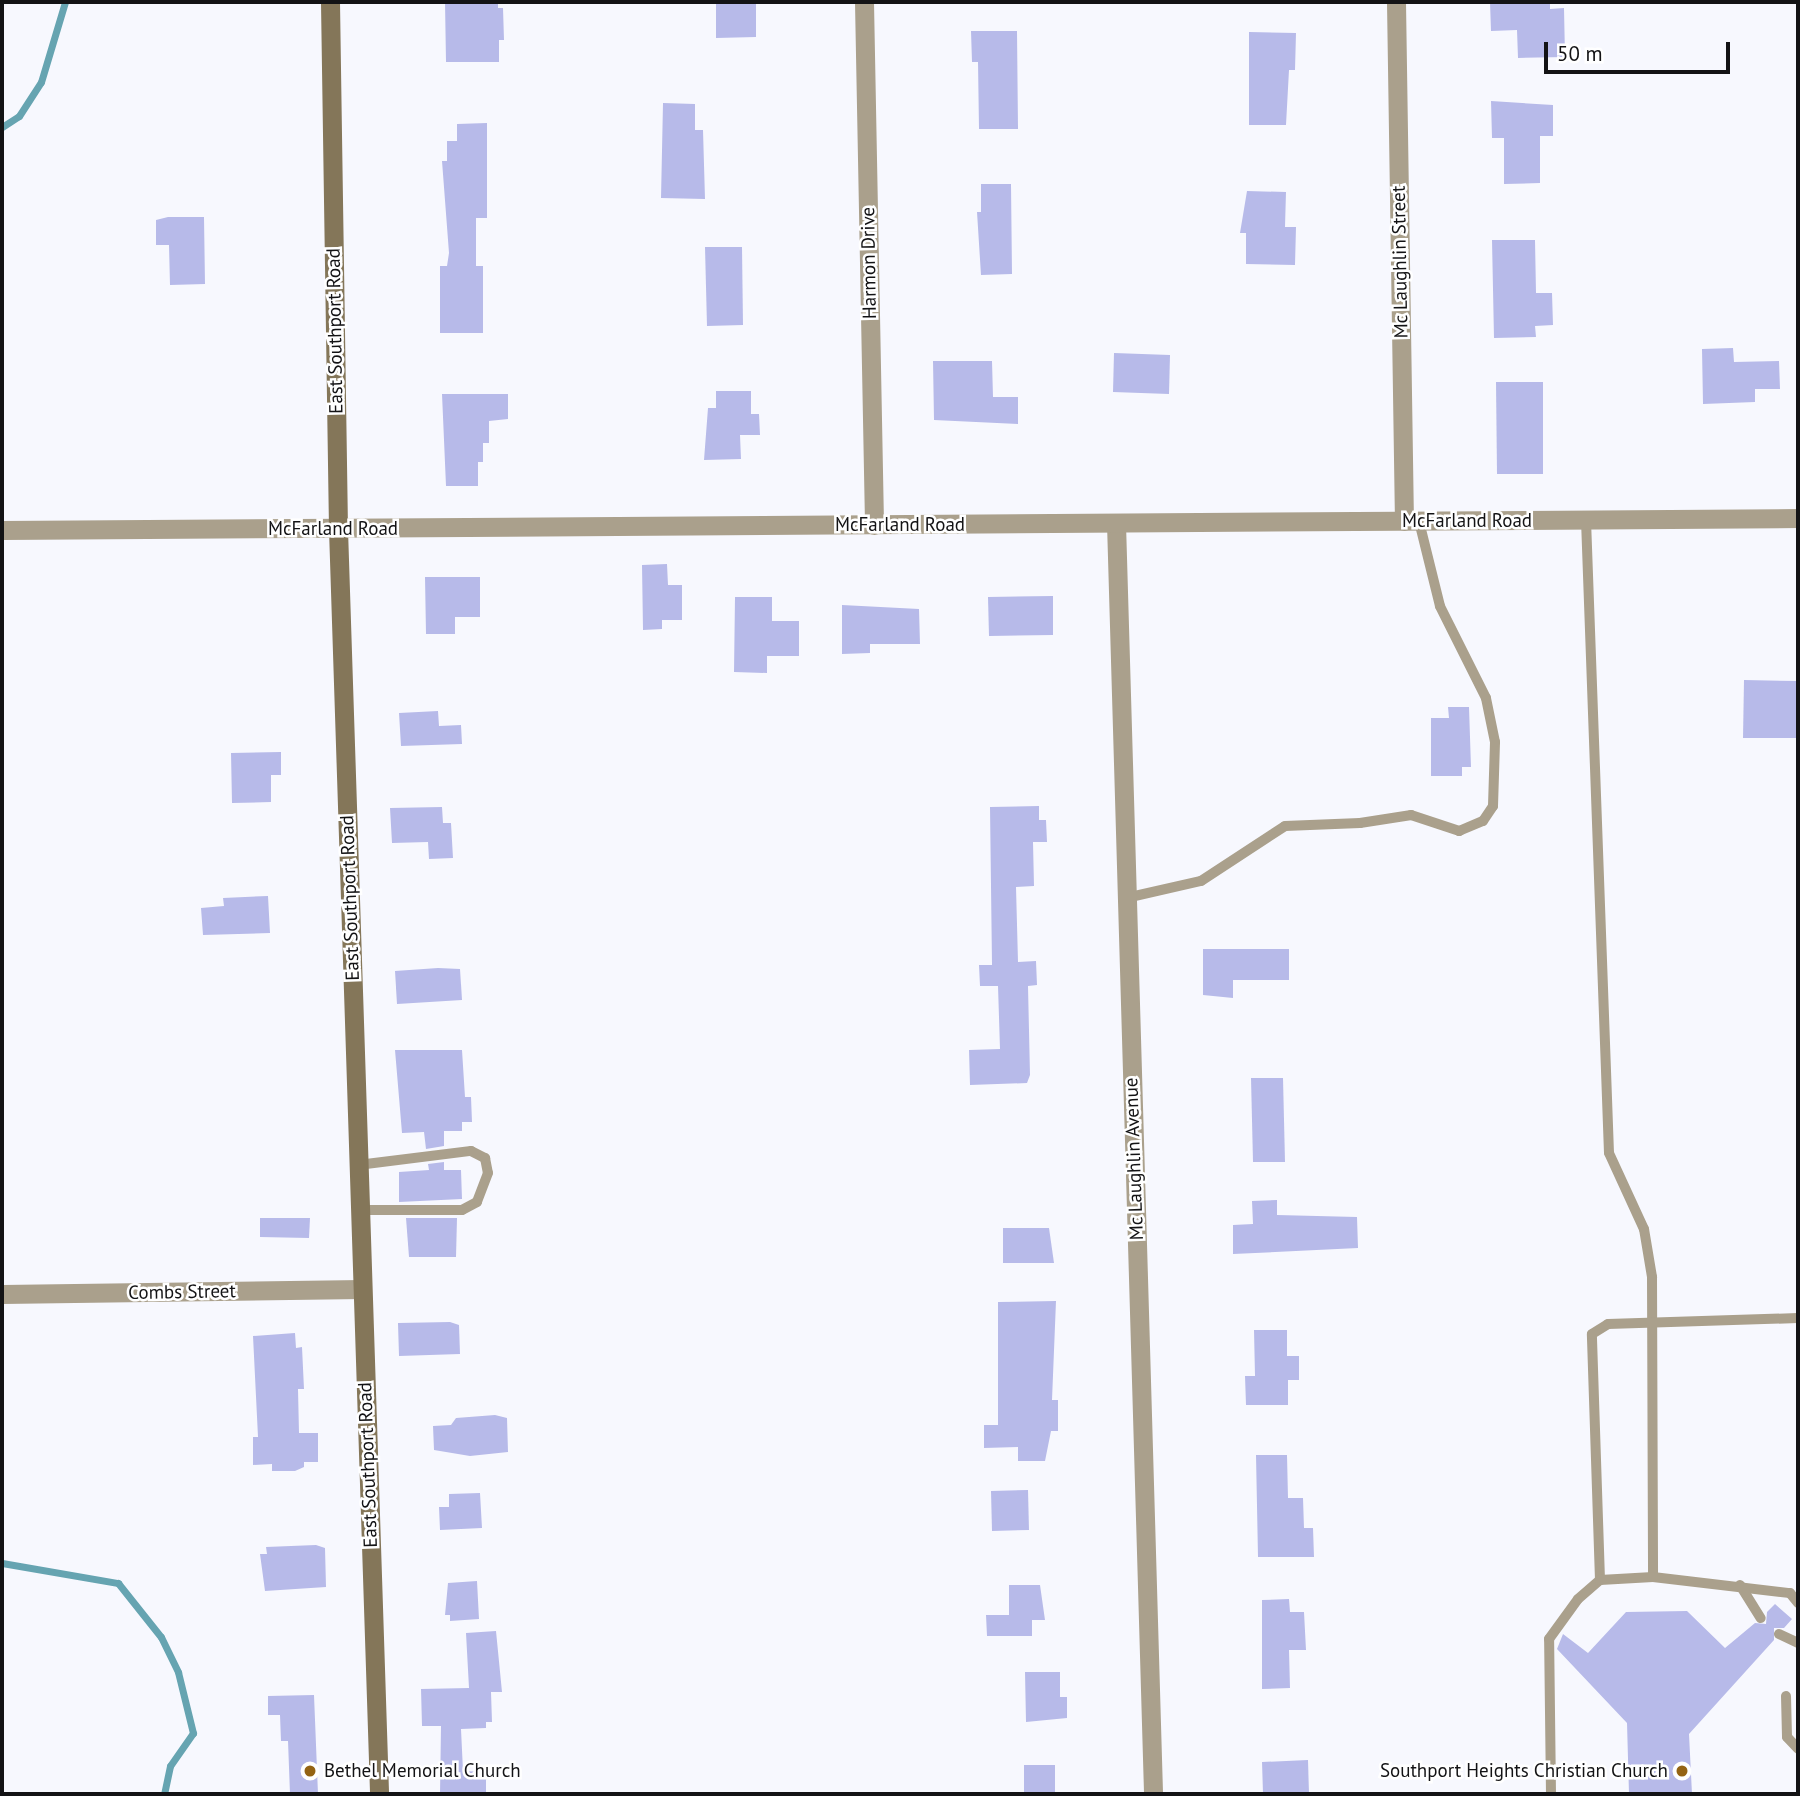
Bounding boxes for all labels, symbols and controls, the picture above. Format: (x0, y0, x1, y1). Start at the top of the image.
scale bar (1548, 28, 1734, 72)
text: 50 m (1557, 40, 1603, 67)
street label: Mc Laughlin Street (1387, 185, 1413, 339)
street label: Harmon Drive (857, 207, 881, 319)
street label: East Southport Road (322, 248, 348, 414)
street label: McFarland Road (1402, 510, 1532, 532)
street label: McFarland Road (835, 514, 965, 536)
street label: McFarland Road (268, 518, 398, 540)
street label: East Southport Road (336, 815, 364, 981)
street label: Mc Laughlin Avenue (1120, 1077, 1148, 1241)
street label: Combs Street (128, 1280, 236, 1304)
street label: East Southport Road (354, 1382, 382, 1548)
place label: Bethel Memorial Church (324, 1760, 521, 1782)
place label: Southport Heights Christian Church (1380, 1760, 1668, 1782)
marker: Bethel Memorial Church (302, 1763, 318, 1779)
marker: Southport Heights Christian Church (1674, 1763, 1690, 1779)

